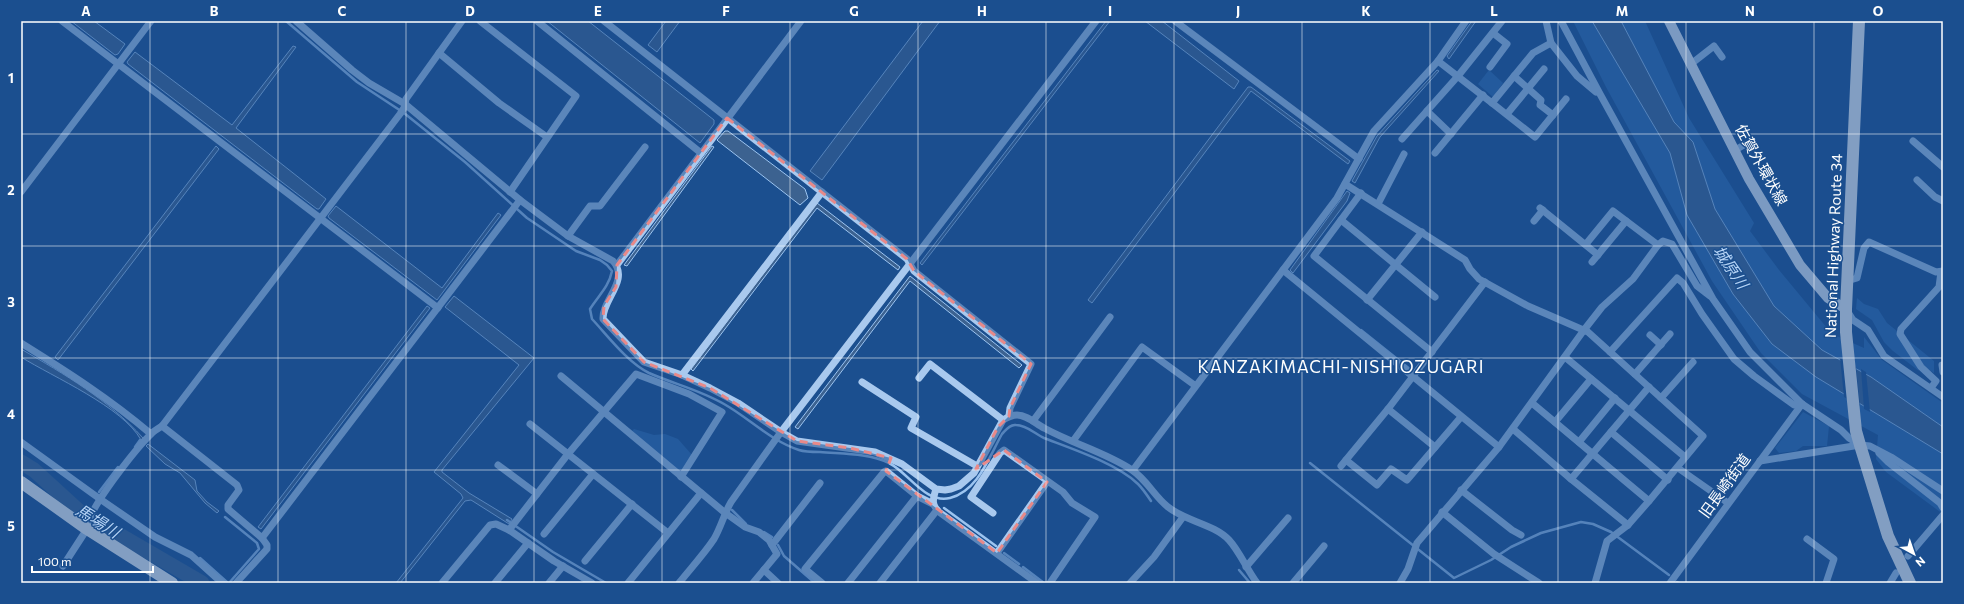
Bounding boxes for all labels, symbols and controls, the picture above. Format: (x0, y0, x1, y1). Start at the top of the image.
text: A (81, 3, 91, 19)
text: B (210, 3, 219, 19)
text: C (338, 3, 347, 19)
text: D (465, 3, 475, 19)
text: E (594, 3, 602, 19)
text: F (722, 3, 730, 19)
text: G (849, 3, 859, 19)
text: H (977, 3, 987, 19)
text: I (1108, 3, 1112, 19)
text: J (1236, 3, 1240, 19)
text: K (1361, 3, 1371, 19)
text: L (1490, 3, 1498, 19)
text: M (1616, 3, 1628, 19)
text: N (1745, 3, 1755, 19)
text: O (1873, 3, 1884, 19)
text: 1 (8, 70, 14, 86)
street label: 佐賀外環状線 (1732, 121, 1792, 208)
street label: National Highway Route 34 (1821, 154, 1845, 338)
text: 2 (7, 182, 15, 198)
water label: 城原川 (1710, 242, 1754, 294)
text: 3 (7, 294, 15, 310)
district label: KANZAKIMACHI-NISHIOZUGARI (1198, 356, 1484, 377)
text: 4 (7, 406, 15, 422)
street label: 旧長崎街道 (1695, 450, 1754, 521)
water label: 馬場川 (73, 500, 125, 542)
text: 5 (7, 518, 15, 534)
north arrow (1894, 534, 1934, 574)
scale bar (32, 548, 153, 574)
text: 100 m (38, 554, 72, 568)
text: N (1913, 554, 1928, 570)

